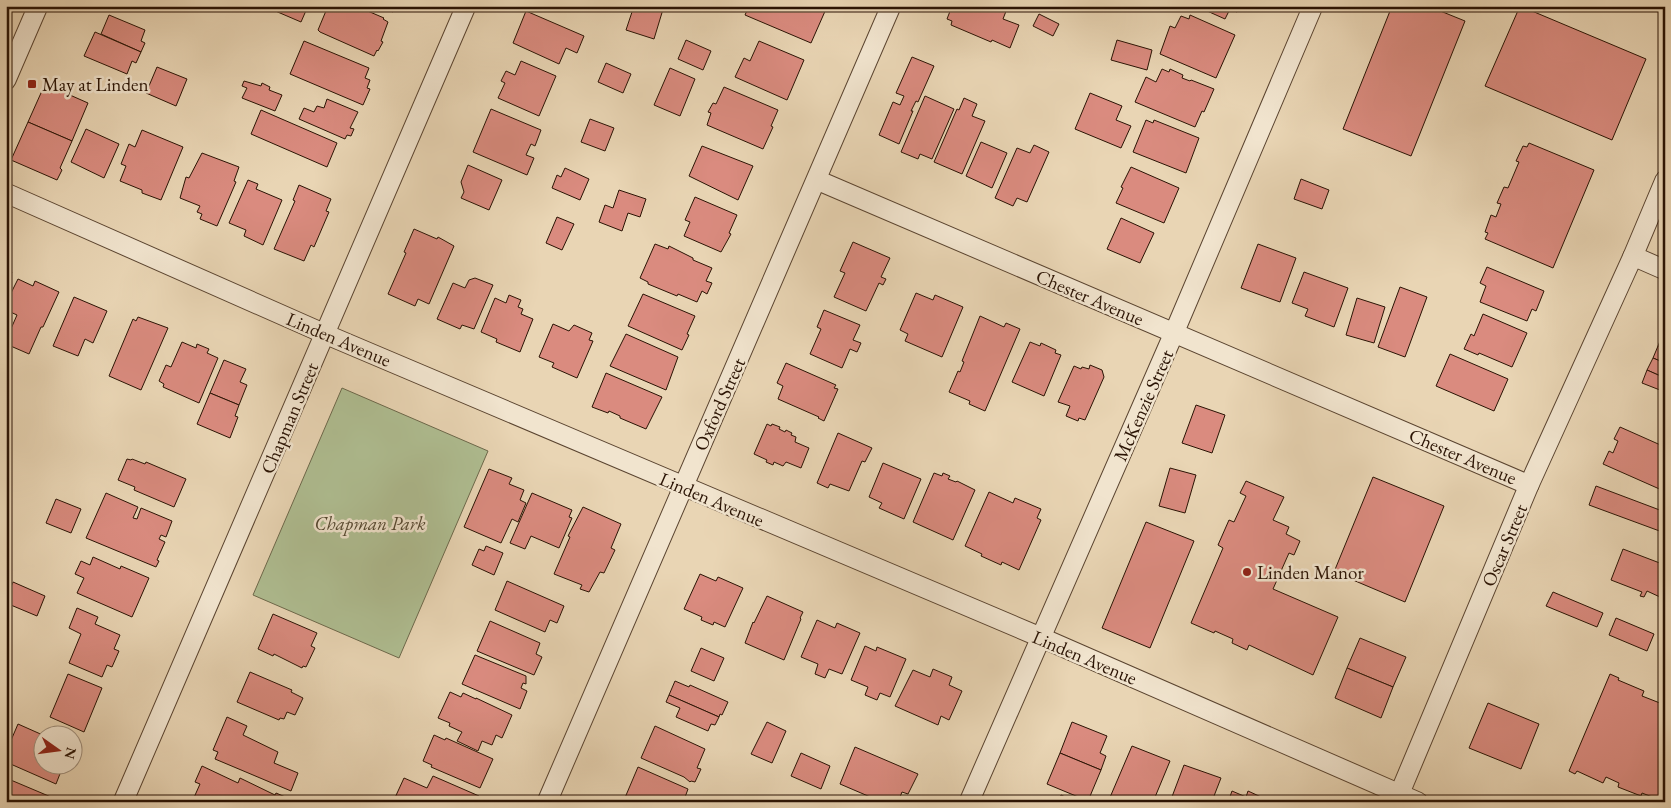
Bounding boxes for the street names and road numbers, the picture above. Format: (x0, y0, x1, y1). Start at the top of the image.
street label: Chester Avenue (1032, 264, 1148, 331)
street label: Linden Avenue (283, 306, 395, 373)
street label: McKenzie Street (1108, 345, 1179, 465)
street label: Oxford Street (688, 354, 751, 455)
street label: Chapman Street (255, 359, 324, 478)
street label: Chester Avenue (1405, 423, 1521, 490)
street label: Linden Avenue (656, 466, 768, 533)
street label: Oscar Street (1476, 500, 1533, 590)
street label: Linden Avenue (1029, 624, 1141, 691)

